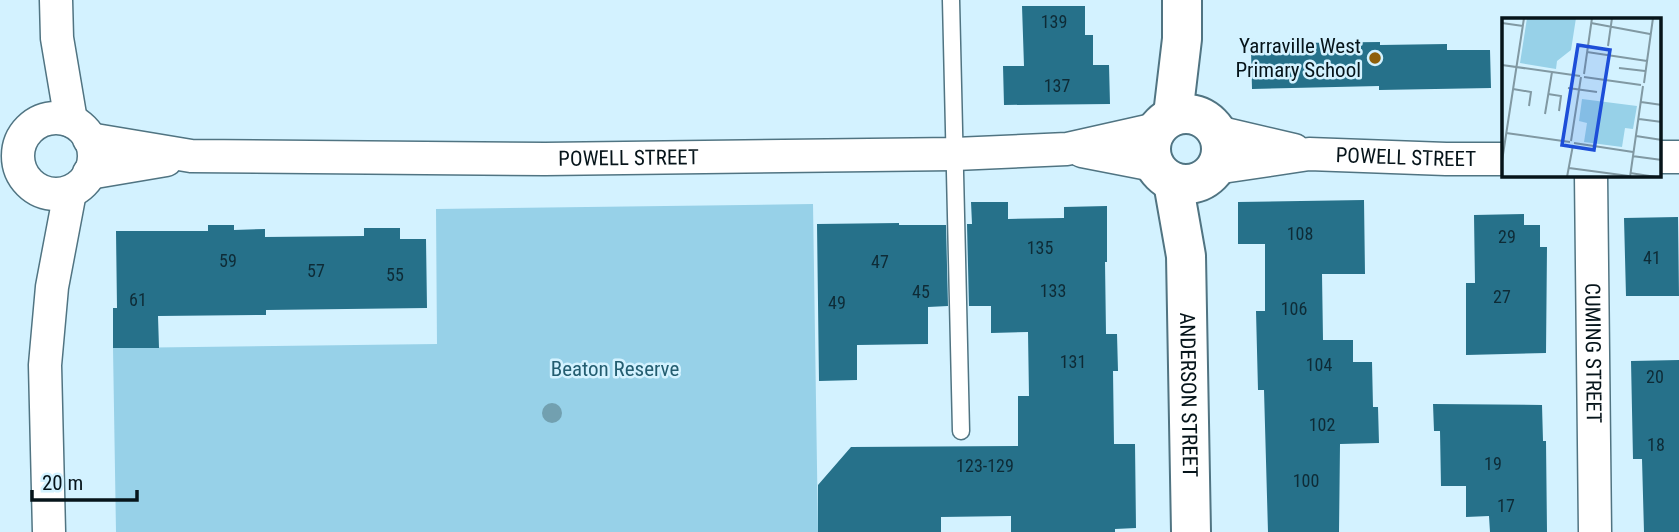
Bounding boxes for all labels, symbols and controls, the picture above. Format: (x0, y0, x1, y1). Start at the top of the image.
house number: 139 (1041, 11, 1067, 32)
inset map (1502, 18, 1662, 177)
place label: Yarraville West Primary School (1235, 34, 1361, 82)
marker: Yarraville West Primary School (1367, 50, 1383, 66)
house number: 137 (1044, 75, 1070, 96)
street label: POWELL STREET (1335, 143, 1476, 171)
street label: POWELL STREET (558, 145, 699, 171)
house number: 108 (1287, 223, 1313, 244)
house number: 29 (1498, 226, 1516, 247)
house number: 135 (1027, 237, 1053, 258)
house number: 41 (1643, 247, 1661, 268)
house number: 59 (219, 250, 237, 271)
house number: 47 (871, 251, 889, 272)
house number: 57 (307, 260, 325, 281)
house number: 55 (386, 264, 404, 285)
house number: 133 (1040, 280, 1066, 301)
house number: 45 (912, 281, 930, 302)
street label: CUMING STREET (1580, 283, 1606, 423)
house number: 27 (1493, 286, 1511, 307)
house number: 61 (129, 289, 147, 310)
house number: 49 (828, 292, 846, 313)
house number: 106 (1281, 298, 1307, 319)
street label: ANDERSON STREET (1175, 312, 1202, 478)
house number: 131 (1060, 351, 1086, 372)
house number: 104 (1306, 354, 1332, 375)
park label: Beaton Reserve (551, 357, 679, 381)
house number: 20 (1646, 366, 1664, 387)
house number: 102 (1309, 414, 1335, 435)
house number: 18 (1647, 434, 1665, 455)
house number: 19 (1484, 453, 1502, 474)
house number: 123-129 (956, 455, 1014, 476)
scale bar (32, 458, 136, 502)
house number: 100 (1293, 470, 1319, 491)
text: 20 m (42, 471, 83, 495)
house number: 17 (1497, 495, 1515, 516)

